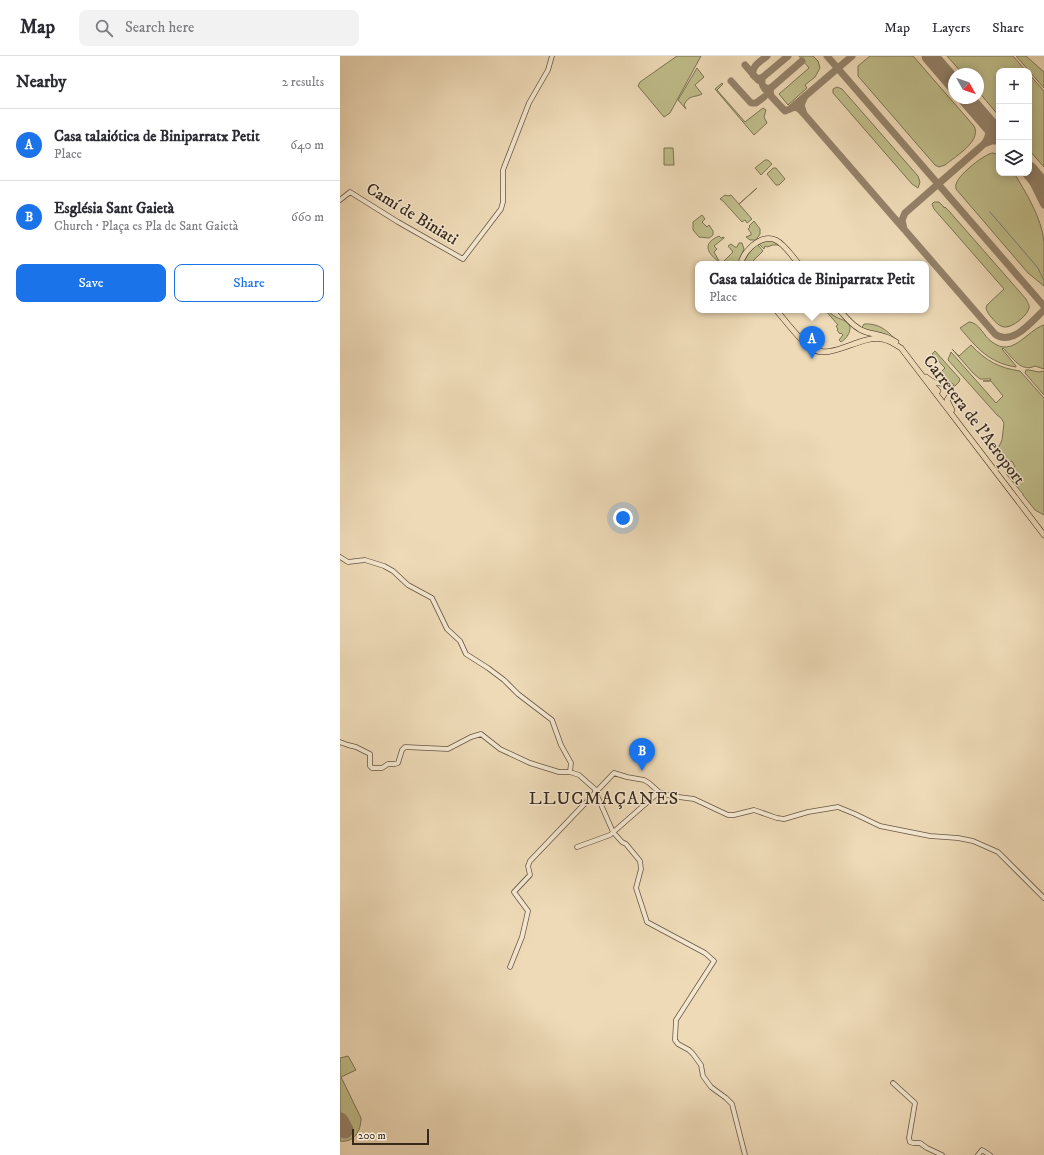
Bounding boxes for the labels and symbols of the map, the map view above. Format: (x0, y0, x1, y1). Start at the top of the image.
north arrow (948, 68, 984, 104)
street label: Camí de Biniati (362, 178, 462, 250)
pin: A (799, 326, 825, 359)
street label: Carretera de l'Aeroport (918, 351, 1030, 490)
your location (613, 508, 633, 528)
pin: B (629, 738, 655, 771)
district label: LLUCMAÇANES (529, 788, 679, 810)
scale bar (352, 1127, 429, 1146)

